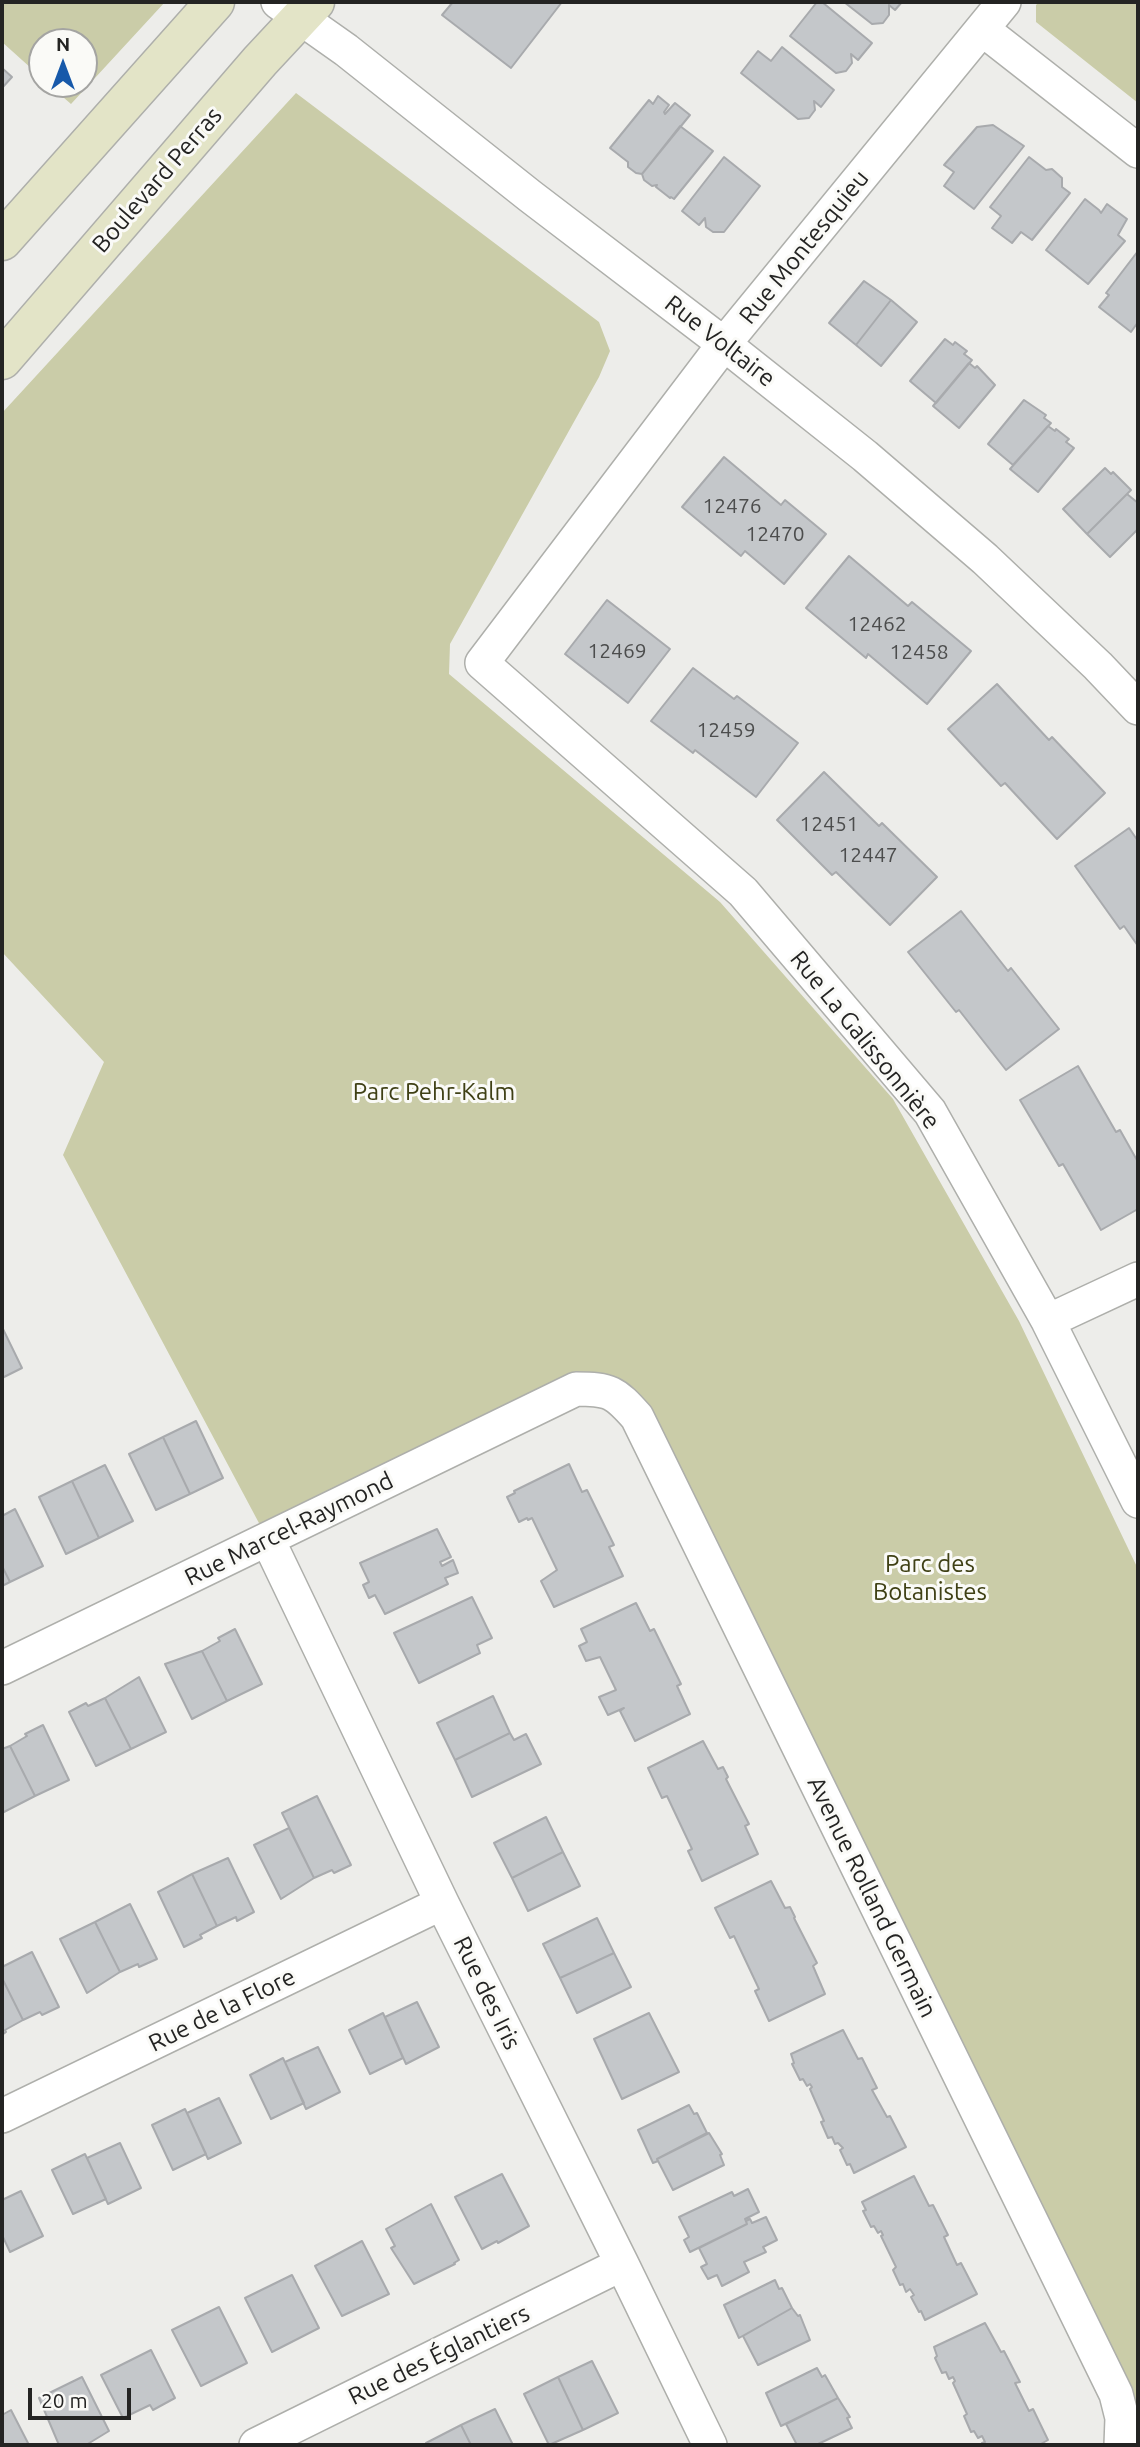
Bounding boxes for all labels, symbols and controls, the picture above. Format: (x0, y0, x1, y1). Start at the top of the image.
north arrow (28, 28, 98, 98)
text: N (56, 33, 70, 55)
street label: Boulevard Perras (86, 101, 228, 259)
street label: Rue Montesquieu (733, 164, 875, 330)
street label: Rue Voltaire (659, 289, 781, 393)
house number: 12476 (702, 493, 762, 519)
house number: 12470 (745, 521, 805, 547)
house number: 12462 (847, 611, 907, 637)
house number: 12469 (587, 638, 647, 664)
house number: 12458 (889, 639, 949, 665)
house number: 12459 (696, 717, 756, 743)
house number: 12451 (799, 811, 859, 837)
house number: 12447 (838, 842, 898, 868)
street label: Rue La Galissonnière (784, 945, 946, 1135)
park label: Parc Pehr-Kalm (353, 1078, 515, 1106)
street label: Rue Marcel-Raymond (180, 1466, 398, 1592)
park label: Parc des Botanistes (873, 1550, 987, 1606)
street label: Avenue Rolland Germain (801, 1772, 943, 2022)
street label: Rue des Iris (447, 1932, 527, 2054)
street label: Rue de la Flore (144, 1962, 300, 2058)
street label: Rue des Églantiers (344, 2299, 534, 2411)
scale bar (32, 2374, 135, 2418)
text: 20 m (41, 2388, 88, 2412)

